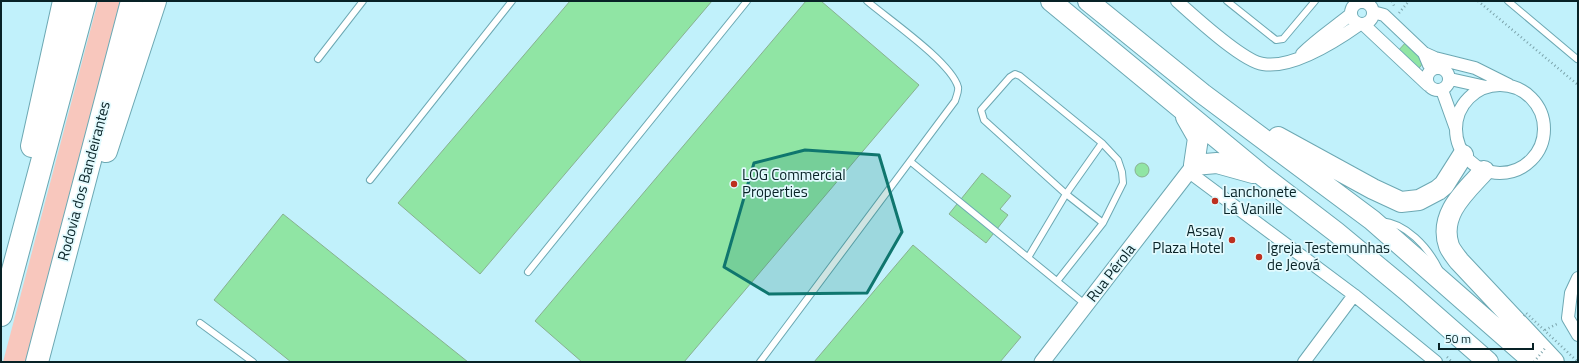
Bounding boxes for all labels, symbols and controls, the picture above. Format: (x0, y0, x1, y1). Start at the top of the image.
street label: Rodovia dos Bandeirantes (51, 99, 116, 263)
place label: LOG Commercial Properties (742, 163, 846, 203)
marker: LOG Commercial Properties (729, 179, 739, 189)
place label: Lanchonete Lá Vanille (1223, 180, 1297, 220)
marker: Lanchonete Lá Vanille (1210, 196, 1220, 206)
place label: Assay Plaza Hotel (1152, 219, 1224, 259)
marker: Assay Plaza Hotel (1227, 235, 1237, 245)
place label: Igreja Testemunhas de Jeová (1267, 236, 1390, 276)
street label: Rua Pérola (1081, 238, 1141, 307)
marker: Igreja Testemunhas de Jeová (1254, 252, 1264, 262)
scale bar (1439, 325, 1533, 351)
text: 50 m (1445, 329, 1471, 348)

